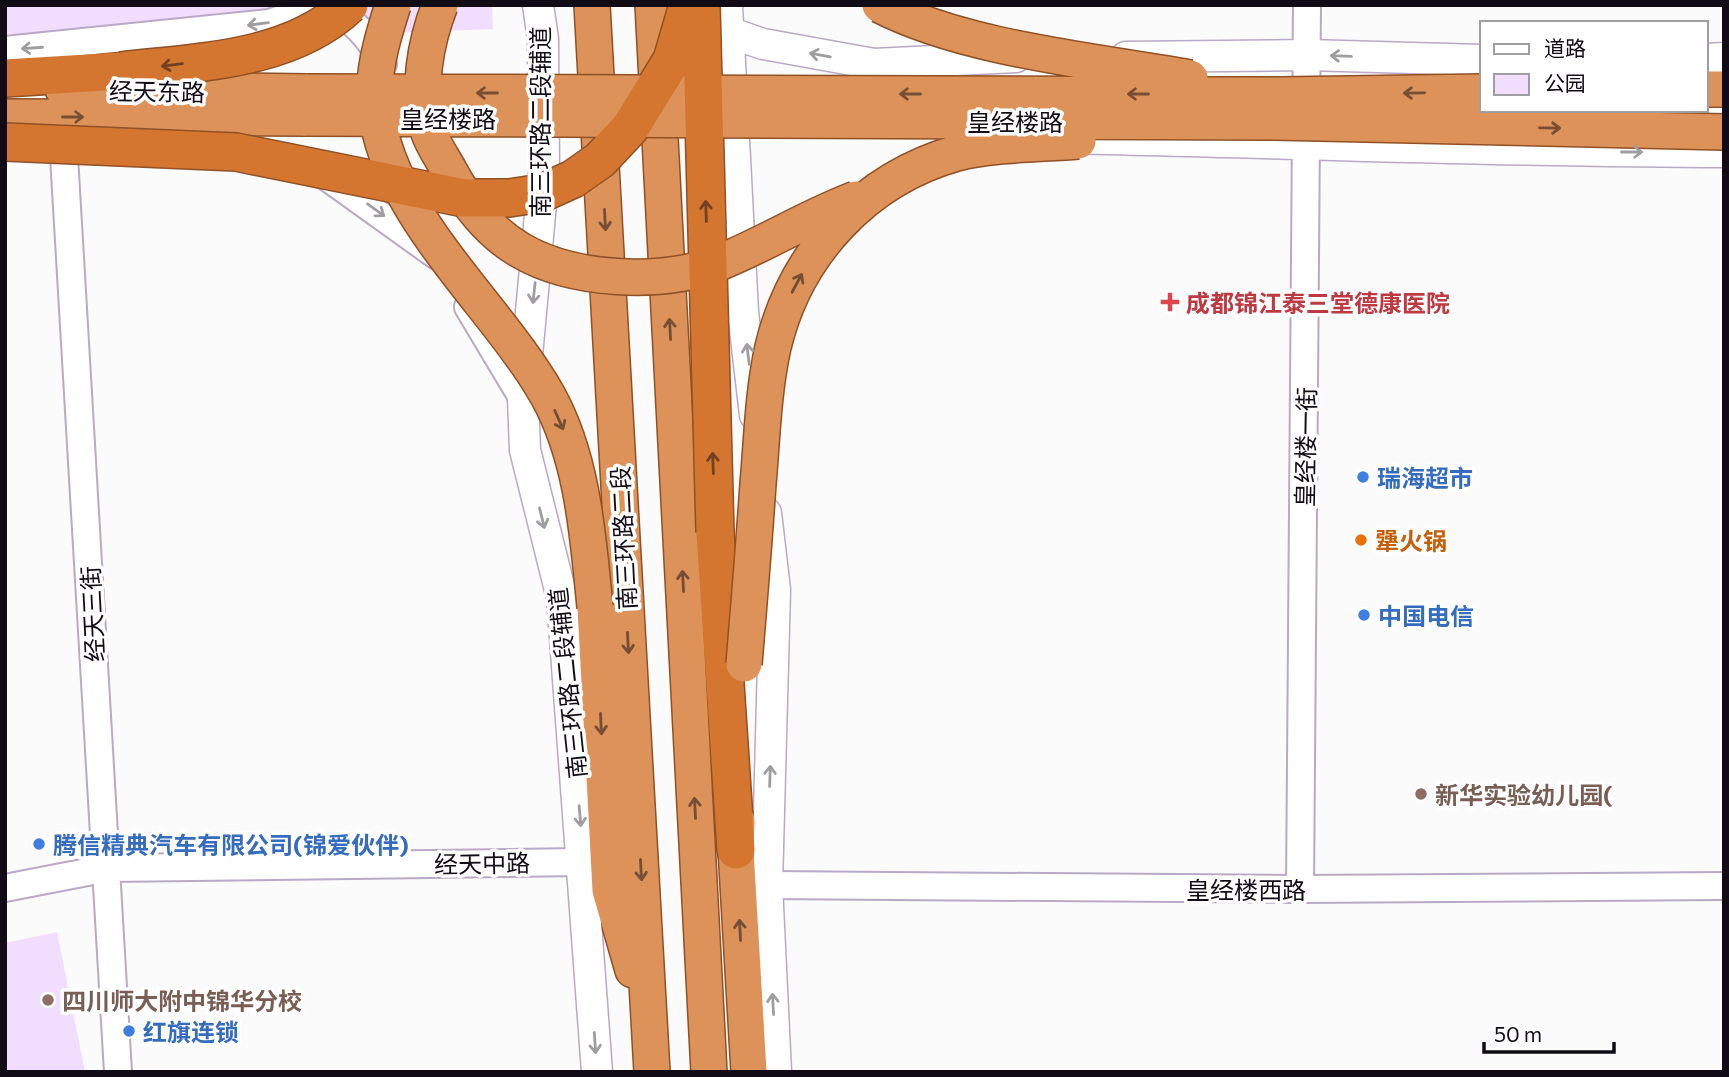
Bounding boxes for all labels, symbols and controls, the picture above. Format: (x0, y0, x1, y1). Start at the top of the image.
one-way arrow (247, 18, 270, 31)
legend (1480, 21, 1708, 112)
street label: 南三环路二段辅道 (525, 26, 554, 218)
text: 道路 (1544, 35, 1586, 60)
one-way arrow (20, 42, 43, 55)
one-way arrow (809, 47, 832, 61)
one-way arrow (1329, 50, 1352, 63)
one-way arrow (162, 59, 184, 72)
text: 公园 (1544, 70, 1586, 95)
street label: 经天东路 (109, 76, 205, 106)
one-way arrow (475, 86, 498, 100)
one-way arrow (1403, 86, 1426, 100)
one-way arrow (899, 87, 922, 101)
one-way arrow (1126, 87, 1149, 101)
street label: 皇经楼路 (400, 104, 496, 133)
street label: 皇经楼路 (967, 107, 1063, 136)
one-way arrow (62, 110, 85, 124)
one-way arrow (1538, 121, 1561, 135)
one-way arrow (1621, 145, 1644, 159)
one-way arrow (700, 200, 713, 223)
one-way arrow (366, 203, 385, 218)
one-way arrow (598, 208, 611, 231)
one-way arrow (790, 273, 804, 294)
one-way arrow (527, 281, 540, 304)
place label: 成都锦江泰三堂德康医院 (1186, 288, 1450, 317)
marker: 成都锦江泰三堂德康医院 (1160, 292, 1180, 312)
one-way arrow (663, 318, 676, 341)
one-way arrow (741, 344, 754, 366)
street label: 皇经楼一街 (1289, 387, 1321, 507)
one-way arrow (553, 409, 566, 430)
one-way arrow (706, 452, 720, 475)
place label: 瑞海超市 (1377, 463, 1473, 492)
street label: 南三环路二段 (605, 465, 641, 611)
marker: 瑞海超市 (1355, 469, 1371, 485)
one-way arrow (536, 506, 549, 529)
place label: 犟火锅 (1375, 526, 1447, 555)
marker: 犟火锅 (1353, 532, 1369, 548)
street label: 经天三街 (75, 565, 109, 663)
one-way arrow (677, 569, 690, 592)
street label: 南三环路二段辅道 (543, 586, 591, 780)
place label: 中国电信 (1378, 601, 1474, 630)
marker: 中国电信 (1356, 607, 1372, 623)
one-way arrow (622, 631, 635, 654)
one-way arrow (595, 712, 608, 735)
one-way arrow (764, 765, 777, 788)
place label: 新华实验幼儿园( (1435, 780, 1613, 809)
marker: 新华实验幼儿园( (1413, 786, 1429, 802)
one-way arrow (689, 797, 702, 820)
one-way arrow (573, 804, 586, 827)
place label: 腾信精典汽车有限公司(锦爱伙伴) (53, 830, 409, 859)
marker: 腾信精典汽车有限公司(锦爱伙伴) (31, 836, 47, 852)
street label: 经天中路 (434, 848, 530, 878)
one-way arrow (635, 858, 648, 881)
street label: 皇经楼西路 (1186, 875, 1306, 904)
one-way arrow (734, 919, 747, 942)
place label: 四川师大附中锦华分校 (62, 986, 302, 1015)
marker: 四川师大附中锦华分校 (40, 992, 56, 1008)
one-way arrow (766, 992, 779, 1015)
scale bar (1484, 1010, 1614, 1054)
place label: 红旗连锁 (143, 1017, 239, 1046)
text: 50 m (1494, 1021, 1542, 1046)
marker: 红旗连锁 (121, 1023, 137, 1039)
one-way arrow (589, 1031, 602, 1054)

